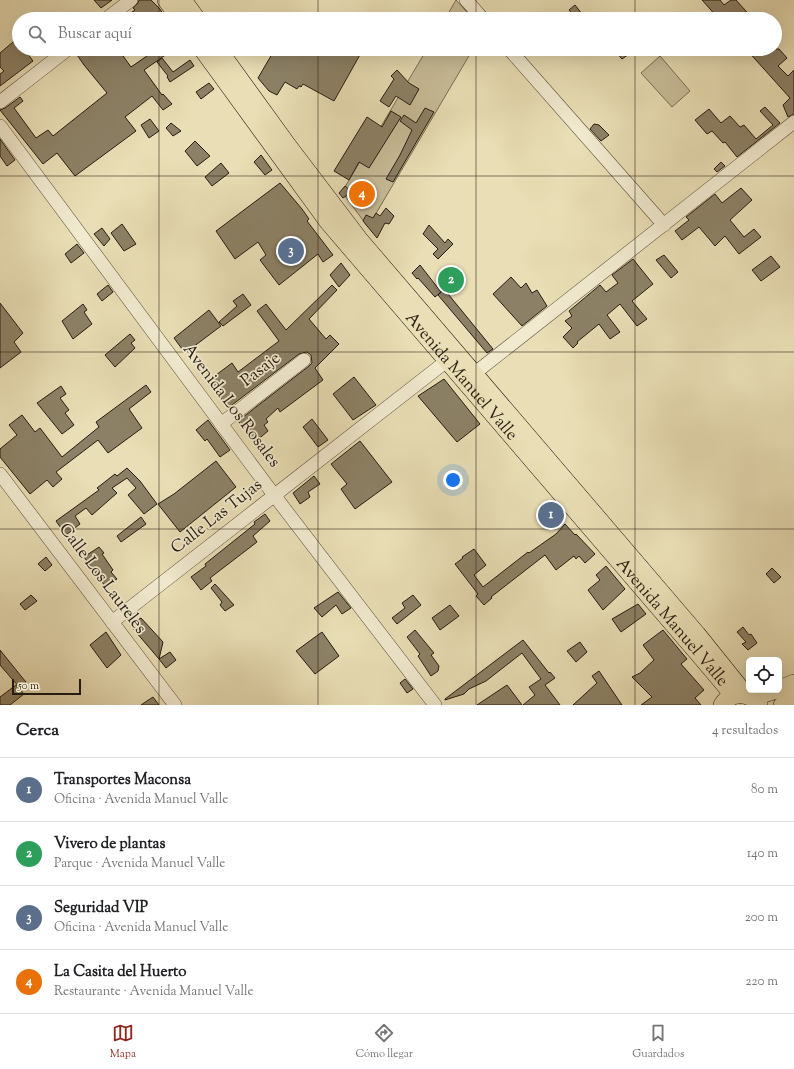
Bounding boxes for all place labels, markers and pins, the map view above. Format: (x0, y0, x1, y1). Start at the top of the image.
pin: 4 (349, 179, 375, 209)
pin: 3 (278, 236, 304, 266)
pin: 2 (438, 265, 464, 295)
pin: 1 (538, 500, 564, 530)

